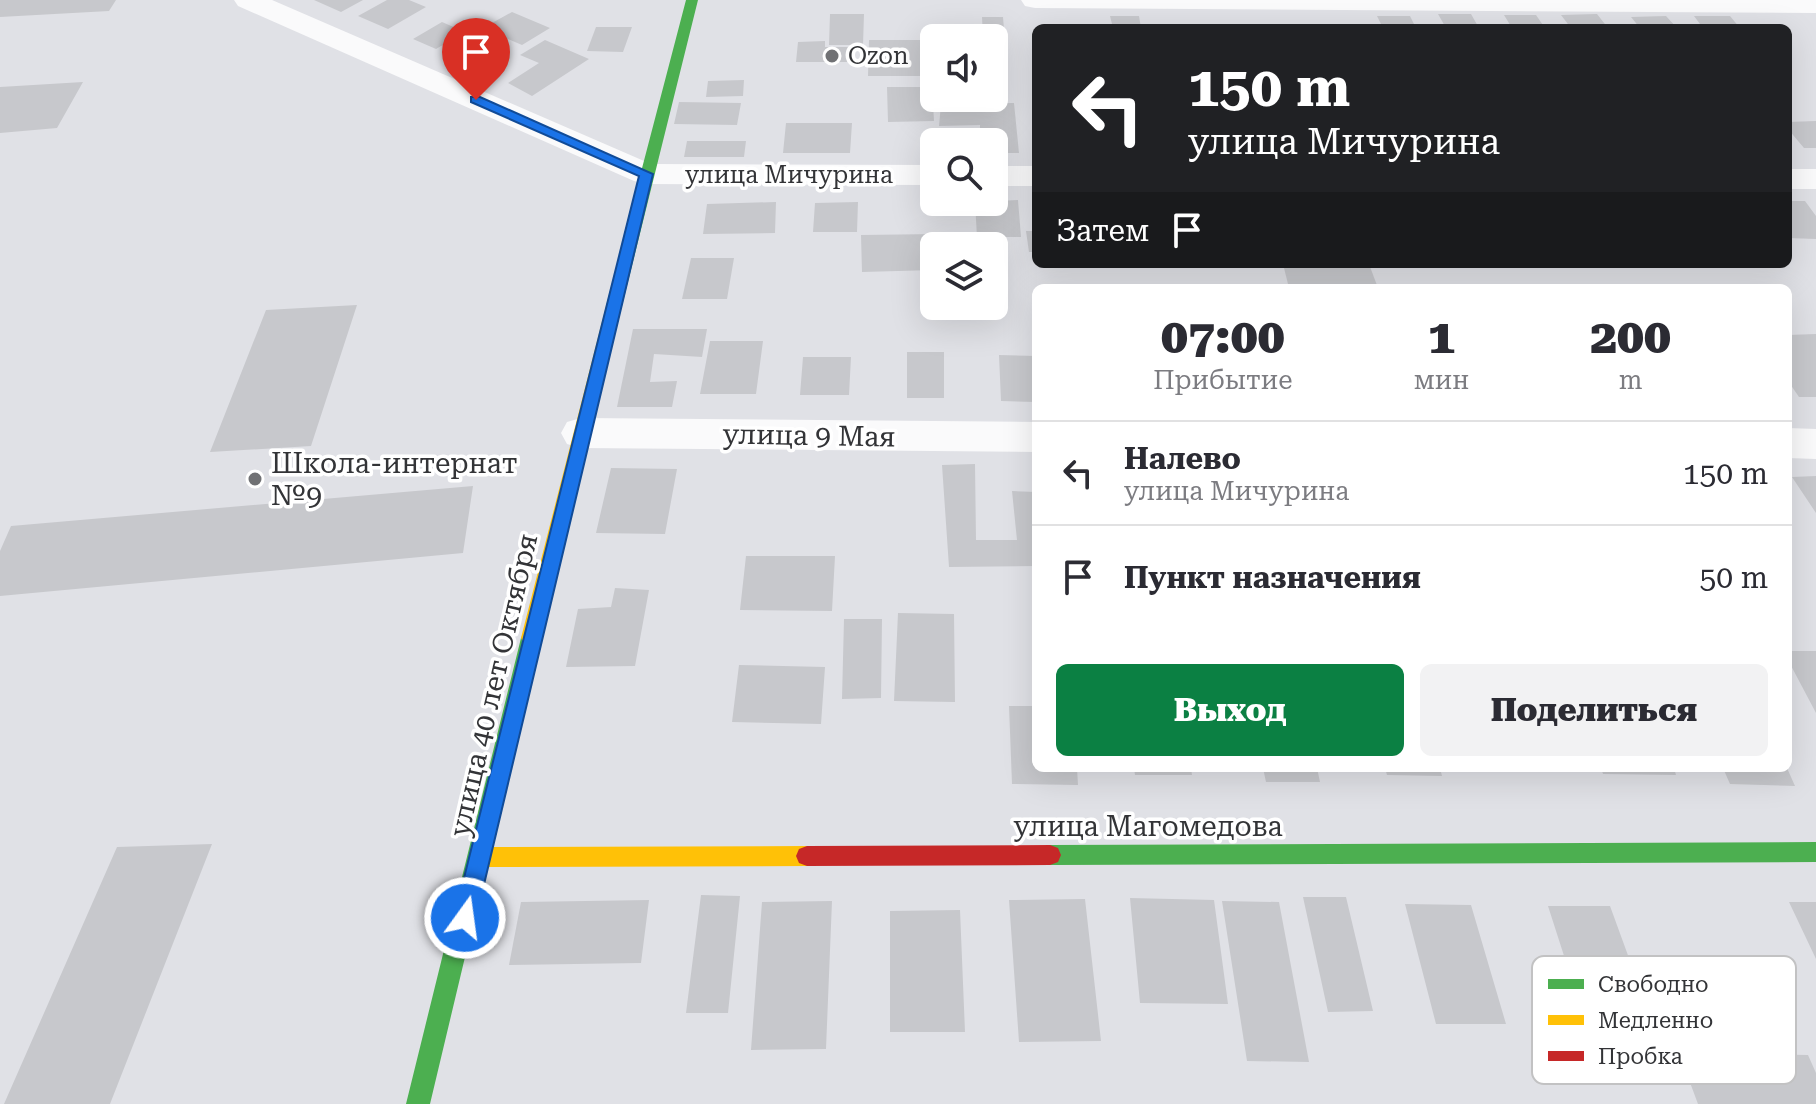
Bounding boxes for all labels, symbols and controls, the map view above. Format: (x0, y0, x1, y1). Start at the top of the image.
pin (442, 18, 510, 100)
map controls (920, 24, 1008, 320)
button: sound (920, 24, 1008, 112)
icon: arrive (454, 30, 498, 74)
place label: Ozon (848, 42, 909, 70)
marker: Ozon (823, 47, 841, 65)
text: 150 m (1188, 54, 1350, 120)
icon: left (1056, 56, 1160, 160)
text: улица Мичурина (1188, 121, 1500, 163)
button: search (920, 128, 1008, 216)
street label: улица Мичурина (685, 161, 893, 189)
icon: arrive (1165, 208, 1209, 252)
text: Затем (1056, 213, 1149, 248)
button: layers (920, 232, 1008, 320)
text: 07:00 (1161, 309, 1285, 365)
text: 1 (1428, 309, 1455, 365)
text: 200 (1590, 309, 1671, 365)
text: Прибытие (1153, 365, 1293, 395)
text: мин (1414, 365, 1469, 395)
text: m (1619, 365, 1642, 395)
street label: улица 9 Мая (722, 417, 896, 454)
text: Налево (1124, 441, 1241, 476)
place label: Школа-интернат №9 (271, 447, 518, 512)
icon: left (1056, 451, 1100, 495)
text: 150 m (1683, 456, 1768, 491)
marker: Школа-интернат №9 (246, 470, 264, 488)
text: улица Мичурина (1124, 476, 1349, 506)
street label: улица 40 лет Октября (443, 531, 544, 840)
icon: arrive (1056, 555, 1100, 599)
text: Пункт назначения (1124, 560, 1421, 595)
text: 50 m (1699, 560, 1768, 595)
button: Выход (1056, 664, 1404, 756)
button: Поделиться (1420, 664, 1768, 756)
street label: улица Магомедова (1013, 810, 1283, 843)
position arrow (423, 876, 507, 960)
legend (1532, 956, 1796, 1084)
text: Свободно (1598, 972, 1709, 997)
text: Медленно (1598, 1008, 1713, 1033)
text: Пробка (1598, 1044, 1683, 1069)

